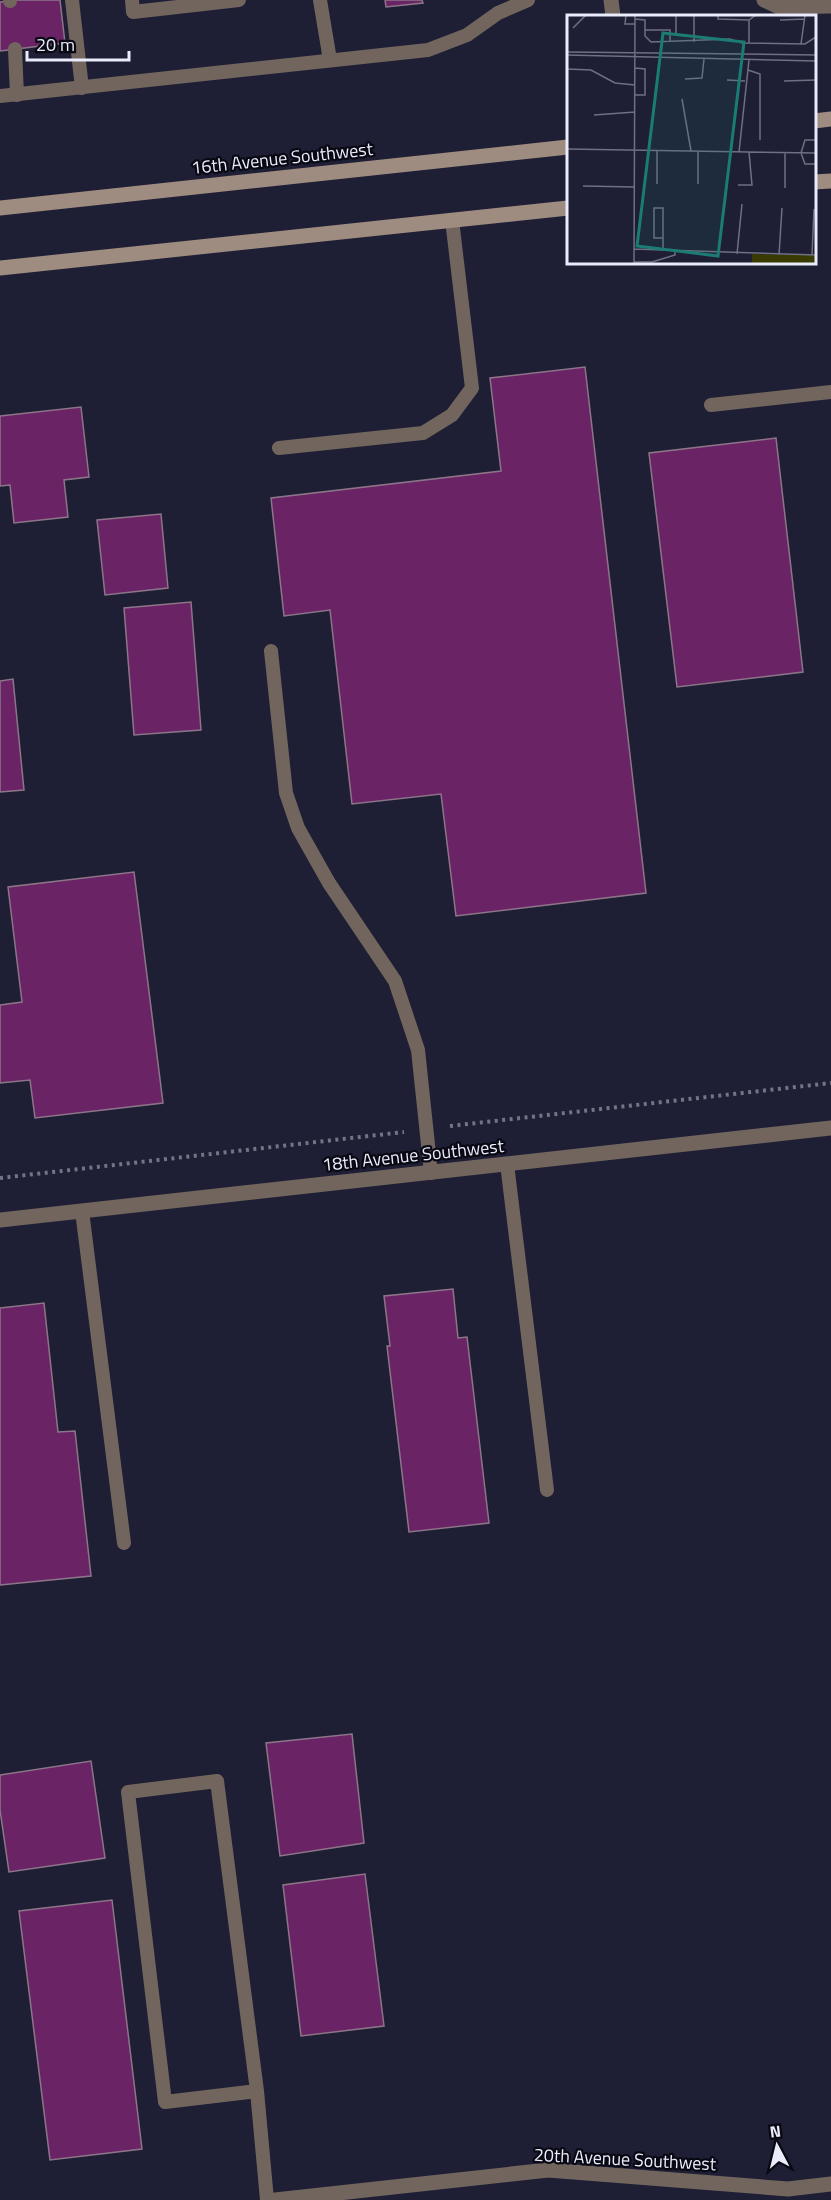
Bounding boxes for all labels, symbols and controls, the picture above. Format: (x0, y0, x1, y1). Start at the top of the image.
inset map (567, 15, 816, 264)
scale bar (27, 24, 129, 62)
text: 20 m (36, 31, 75, 58)
street label: 16th Avenue Southwest (190, 135, 375, 181)
street label: 18th Avenue Southwest (321, 1132, 506, 1178)
north arrow (747, 2116, 807, 2176)
text: N (768, 2119, 782, 2144)
street label: 20th Avenue Southwest (533, 2141, 718, 2177)

